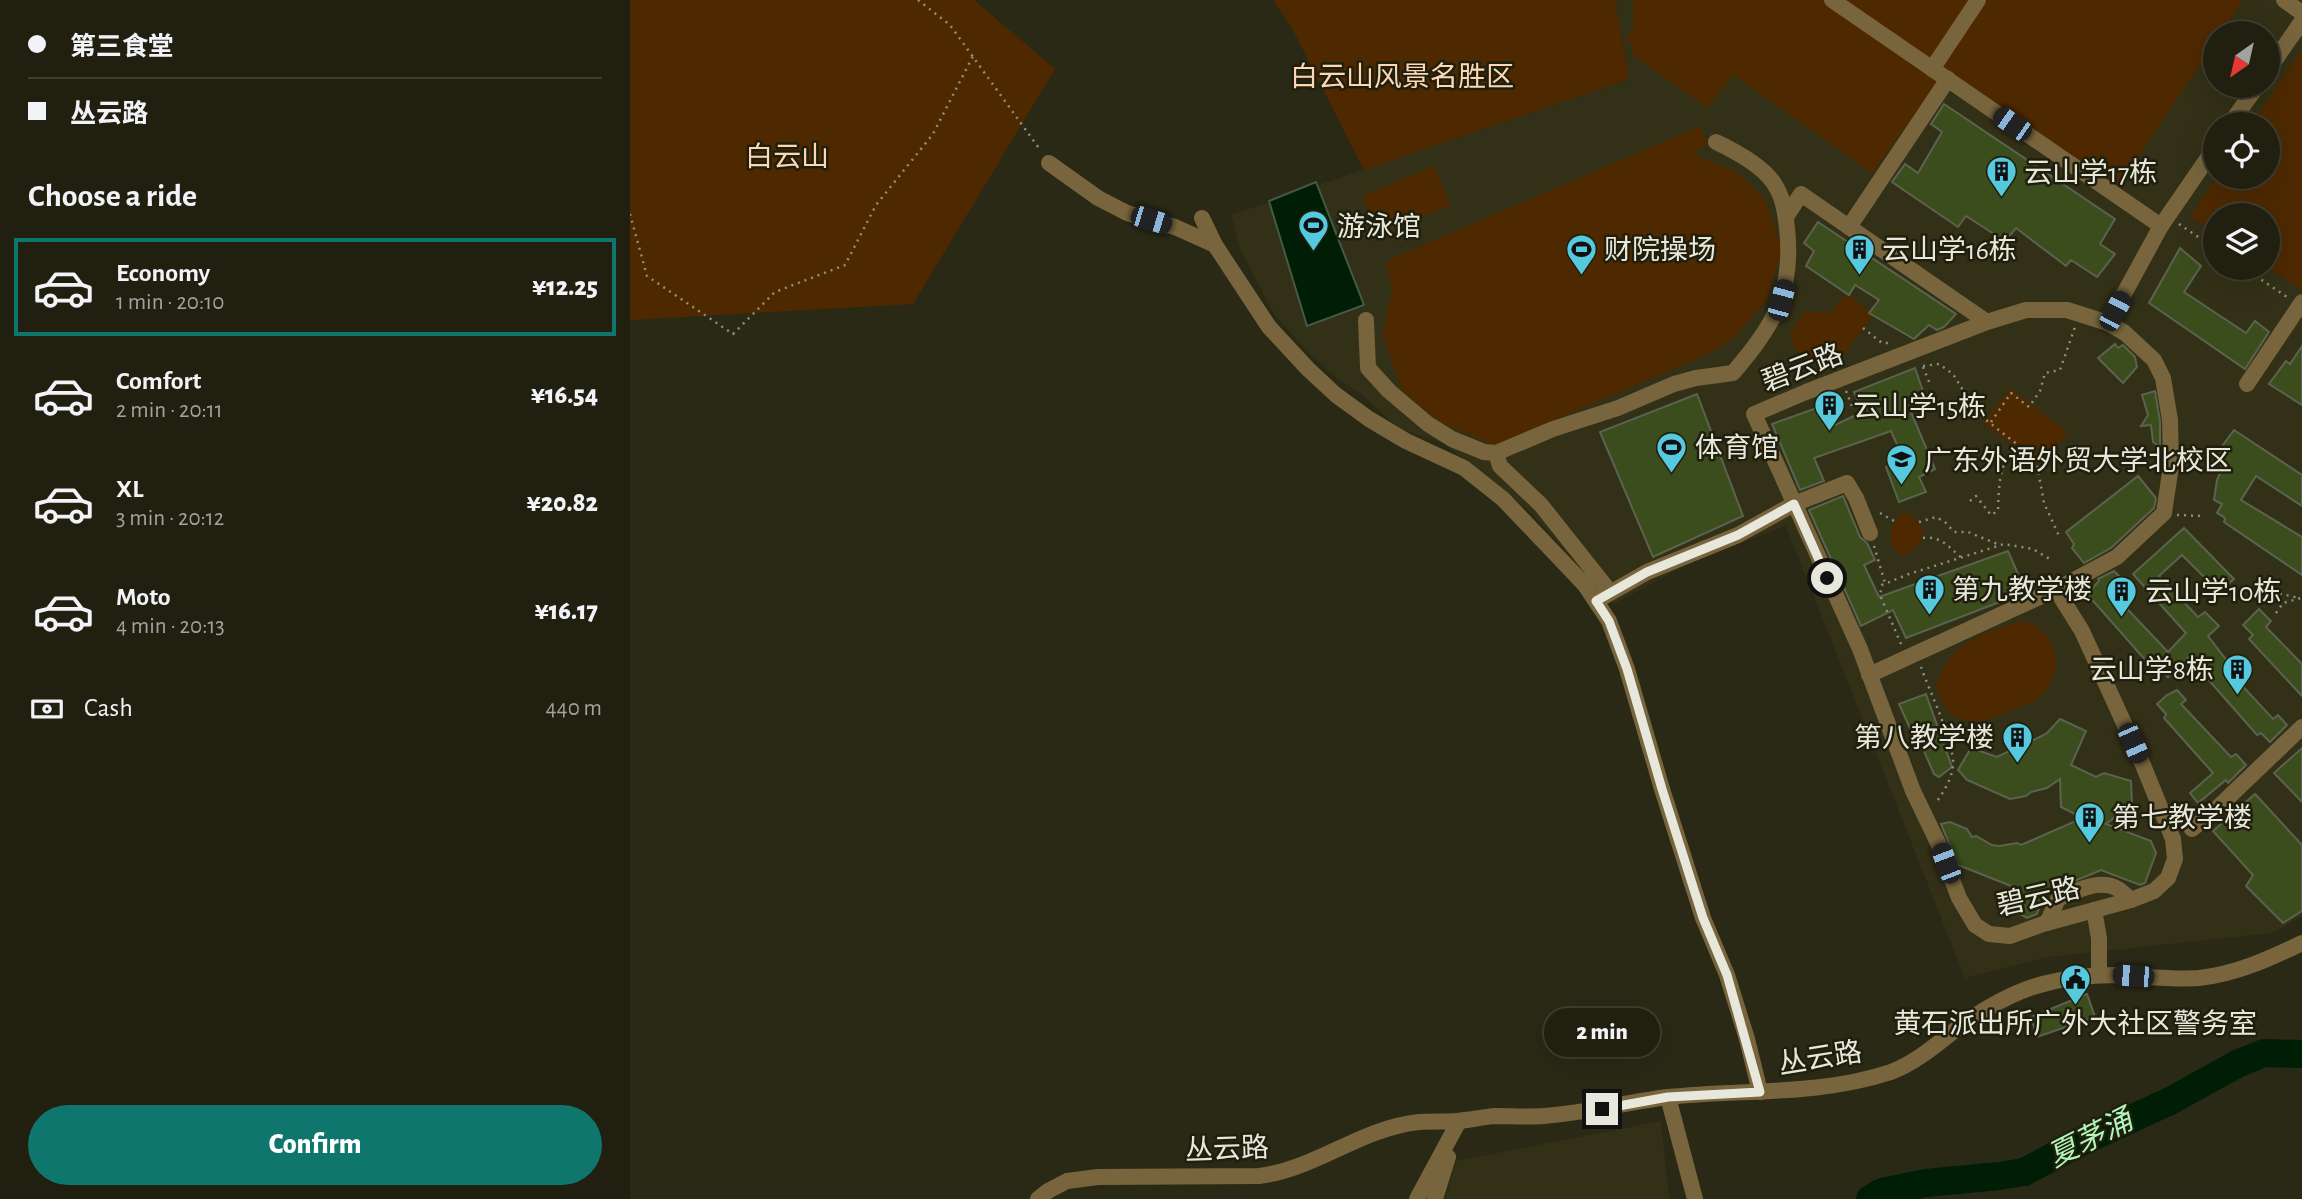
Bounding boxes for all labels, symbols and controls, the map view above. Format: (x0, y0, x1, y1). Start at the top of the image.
north arrow (2203, 21, 2280, 98)
map controls (2203, 21, 2280, 280)
text: 第三食堂 (70, 34, 174, 60)
park label: 白云山风景名胜区 (1290, 62, 1514, 92)
text: 丛云路 (70, 101, 148, 127)
car (1989, 103, 2036, 145)
button: locate (2203, 112, 2280, 189)
park label: 白云山 (745, 142, 829, 172)
building icon: 云山学17栋 (1984, 155, 2018, 199)
place label: 云山学17栋 (2024, 158, 2157, 188)
text: Choose a ride (28, 180, 197, 212)
button: layers (2203, 203, 2280, 280)
car (1128, 204, 1175, 236)
sports icon: 游泳馆 (1297, 209, 1331, 253)
place label: 游泳馆 (1337, 212, 1421, 242)
sports icon: 财院操场 (1564, 232, 1598, 276)
building icon: 云山学16栋 (1842, 232, 1876, 276)
place label: 财院操场 (1604, 235, 1716, 265)
place label: 云山学16栋 (1882, 235, 2017, 265)
icon: car (32, 256, 95, 319)
text: Economy (116, 260, 210, 286)
text: ¥12.25 (532, 274, 598, 300)
car (1766, 277, 1797, 323)
car (2096, 288, 2135, 334)
text: 1 min · 20:10 (116, 291, 224, 314)
street label: 碧云路 (1758, 339, 1847, 397)
icon: car (32, 364, 95, 427)
text: Comfort (116, 368, 201, 394)
text: ¥16.54 (531, 382, 598, 408)
building icon: 云山学15栋 (1813, 389, 1847, 433)
place label: 云山学15栋 (1853, 392, 1986, 422)
text: 2 min · 20:11 (116, 399, 223, 422)
sports icon: 体育馆 (1655, 430, 1689, 474)
place label: 体育馆 (1695, 433, 1779, 463)
school or university icon: 广东外语外贸大学北校区 (1884, 443, 1918, 487)
place label: 广东外语外贸大学北校区 (1924, 446, 2232, 476)
icon: car (32, 472, 95, 535)
text: XL (116, 476, 143, 502)
text: ¥20.82 (526, 490, 598, 516)
text: 3 min · 20:12 (116, 507, 224, 530)
route start (1811, 562, 1843, 594)
building icon: 第九教学楼 (1912, 572, 1946, 616)
building icon: 云山学10栋 (2105, 574, 2139, 618)
place label: 第九教学楼 (1952, 575, 2092, 605)
place label: 云山学10栋 (2145, 577, 2281, 607)
icon: car (32, 580, 95, 643)
text: Moto (116, 584, 171, 610)
text: ¥16.17 (535, 598, 598, 624)
text: 4 min · 20:13 (116, 615, 225, 638)
building icon: 云山学8栋 (2220, 652, 2254, 696)
place label: 云山学8栋 (2089, 655, 2214, 685)
icon: cash (28, 690, 66, 728)
text: Cash (84, 695, 133, 721)
text: 440 m (546, 697, 602, 720)
building icon: 第八教学楼 (2000, 720, 2034, 764)
car (2115, 720, 2152, 766)
place label: 第八教学楼 (1854, 723, 1994, 753)
building icon: 第七教学楼 (2072, 800, 2106, 844)
place label: 第七教学楼 (2112, 803, 2252, 833)
car (1929, 840, 1964, 886)
street label: 碧云路 (1994, 873, 2083, 921)
public building icon: 黄石派出所广外大社区警务室 (2058, 962, 2092, 1006)
car (2112, 964, 2155, 988)
callout: 2 min (1544, 1007, 1660, 1056)
place label: 黄石派出所广外大社区警务室 (1893, 1009, 2257, 1039)
text: 2 min (1576, 1021, 1628, 1044)
street label: 丛云路 (1776, 1037, 1864, 1079)
route end (1586, 1093, 1618, 1125)
water label: 夏茅涌 (2043, 1102, 2140, 1173)
button: Confirm (28, 1105, 602, 1185)
street label: 丛云路 (1185, 1133, 1270, 1165)

